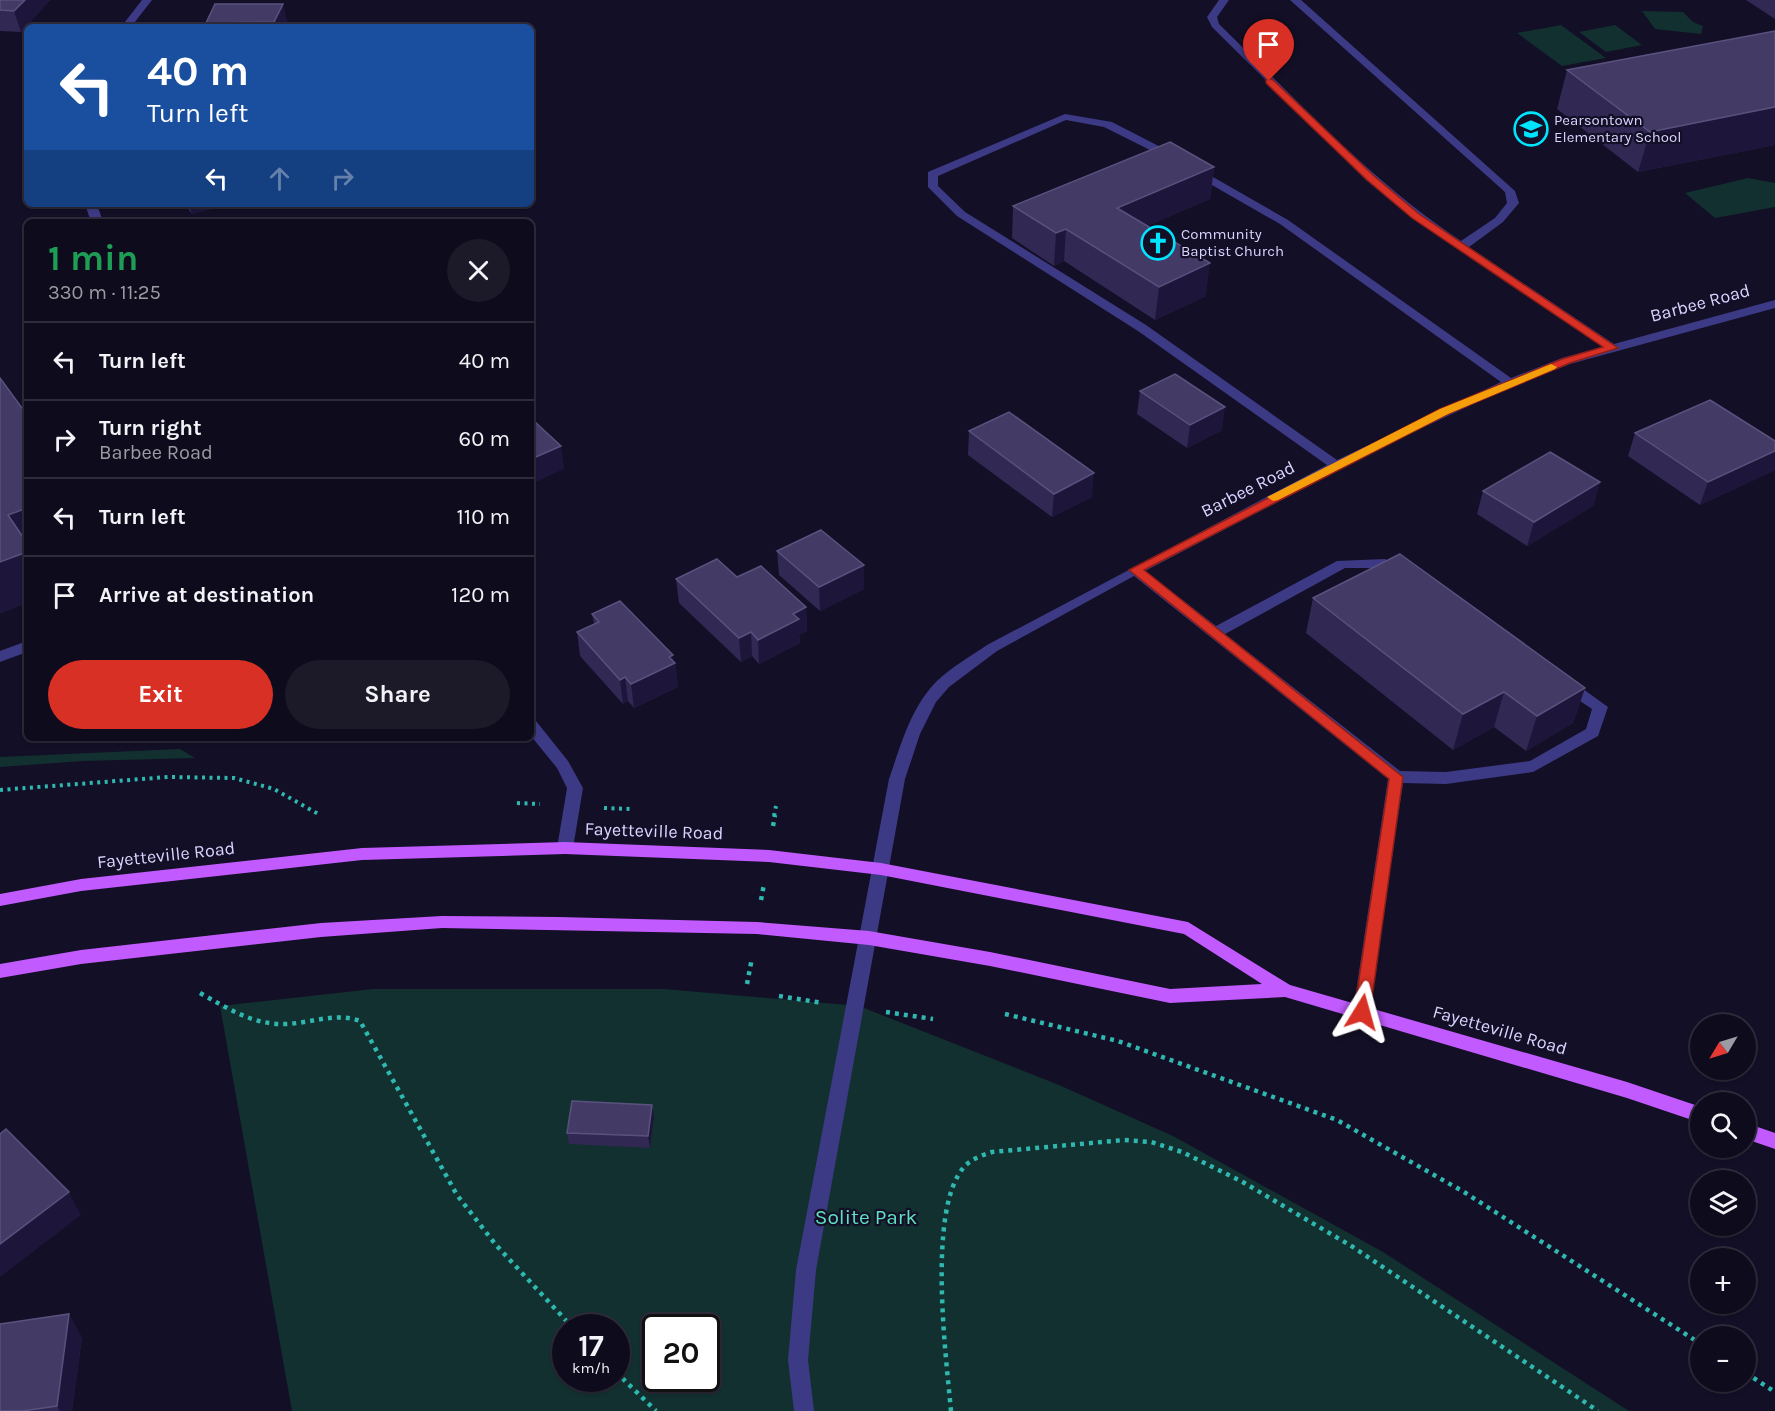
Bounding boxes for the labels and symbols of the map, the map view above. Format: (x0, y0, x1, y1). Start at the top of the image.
pin (1243, 19, 1294, 81)
school or university icon: Pearsontown Elementary School (1513, 111, 1549, 147)
place label: Pearsontown Elementary School (1554, 111, 1681, 146)
church icon: Community Baptist Church (1140, 225, 1176, 261)
place label: Community Baptist Church (1181, 225, 1284, 260)
street label: Barbee Road (1648, 279, 1752, 327)
street label: Barbee Road (1197, 456, 1299, 522)
street label: Fayetteville Road (584, 818, 724, 844)
street label: Fayetteville Road (96, 837, 236, 873)
position arrow (1330, 980, 1394, 1044)
street label: Fayetteville Road (1430, 1000, 1570, 1060)
north arrow (1690, 1014, 1756, 1080)
park label: Solite Park (815, 1205, 917, 1229)
speed limit sign: 20 (642, 1314, 720, 1392)

